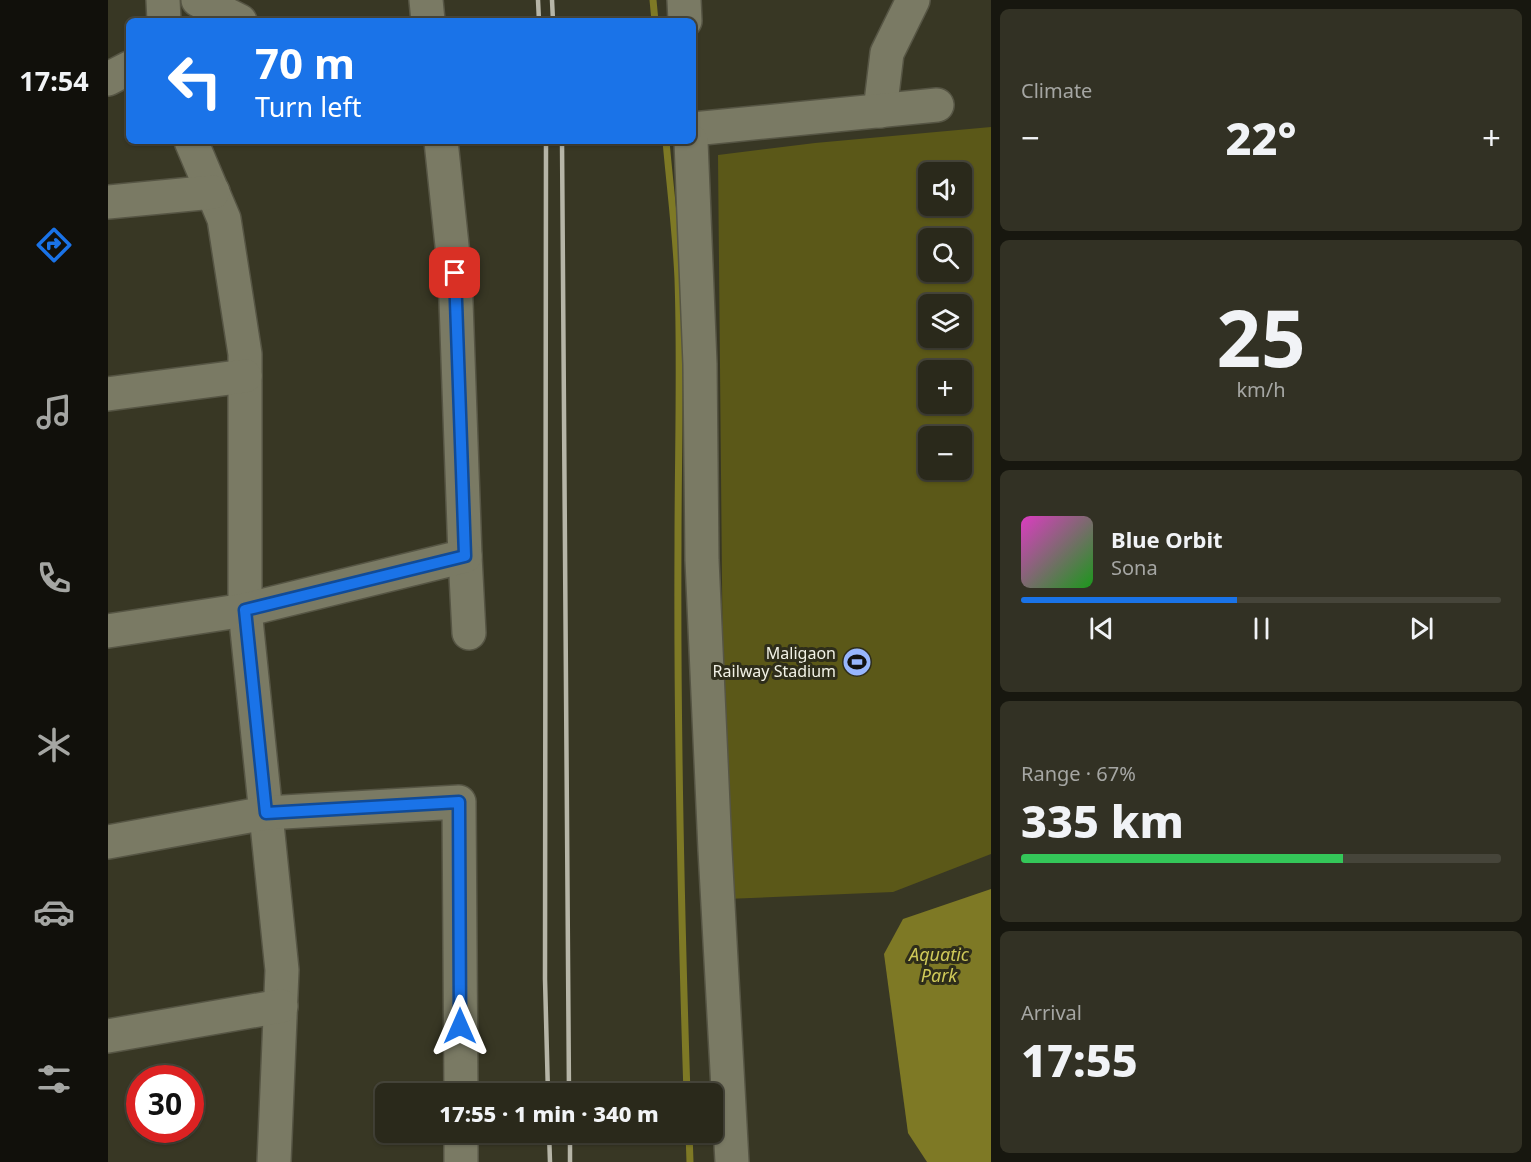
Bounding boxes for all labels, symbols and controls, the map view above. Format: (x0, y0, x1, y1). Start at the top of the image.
text: 70 m (255, 34, 355, 91)
icon: left (156, 42, 234, 120)
text: 17:54 (19, 62, 89, 99)
text: Climate (1021, 77, 1092, 104)
text: Turn left (255, 88, 361, 125)
text: 22° (1225, 107, 1297, 168)
text: − (1021, 115, 1040, 160)
text: + (1482, 115, 1501, 160)
map controls (918, 162, 972, 480)
button: sound (918, 162, 972, 216)
icon: directions (33, 224, 75, 266)
button: search (918, 228, 972, 282)
pin (429, 247, 480, 298)
icon: arrive (438, 256, 471, 289)
text: 25 (1216, 284, 1306, 390)
button: layers (918, 294, 972, 348)
button: + (918, 360, 972, 414)
text: km/h (1236, 376, 1286, 403)
icon: music (33, 391, 75, 433)
button: − (918, 426, 972, 480)
text: Blue Orbit (1111, 524, 1223, 554)
text: Sona (1111, 554, 1158, 581)
icon: phone (33, 557, 75, 599)
icon: previous (1085, 612, 1118, 645)
icon: pause (1245, 612, 1278, 645)
icon: next (1405, 612, 1438, 645)
place label: Maligaon Railway Stadium (713, 642, 836, 682)
sports icon: Maligaon Railway Stadium (841, 646, 873, 678)
icon: climate (33, 724, 75, 766)
text: Range · 67% (1021, 760, 1136, 787)
text: 335 km (1021, 790, 1184, 851)
icon: car (33, 891, 75, 933)
water label: Aquatic Park (907, 942, 970, 987)
position arrow (428, 994, 492, 1058)
text: Arrival (1021, 999, 1082, 1026)
text: 17:55 (1021, 1029, 1138, 1090)
icon: filters (33, 1058, 75, 1100)
speed limit sign: 30 (126, 1065, 204, 1143)
text: 17:55 · 1 min · 340 m (439, 1098, 659, 1128)

